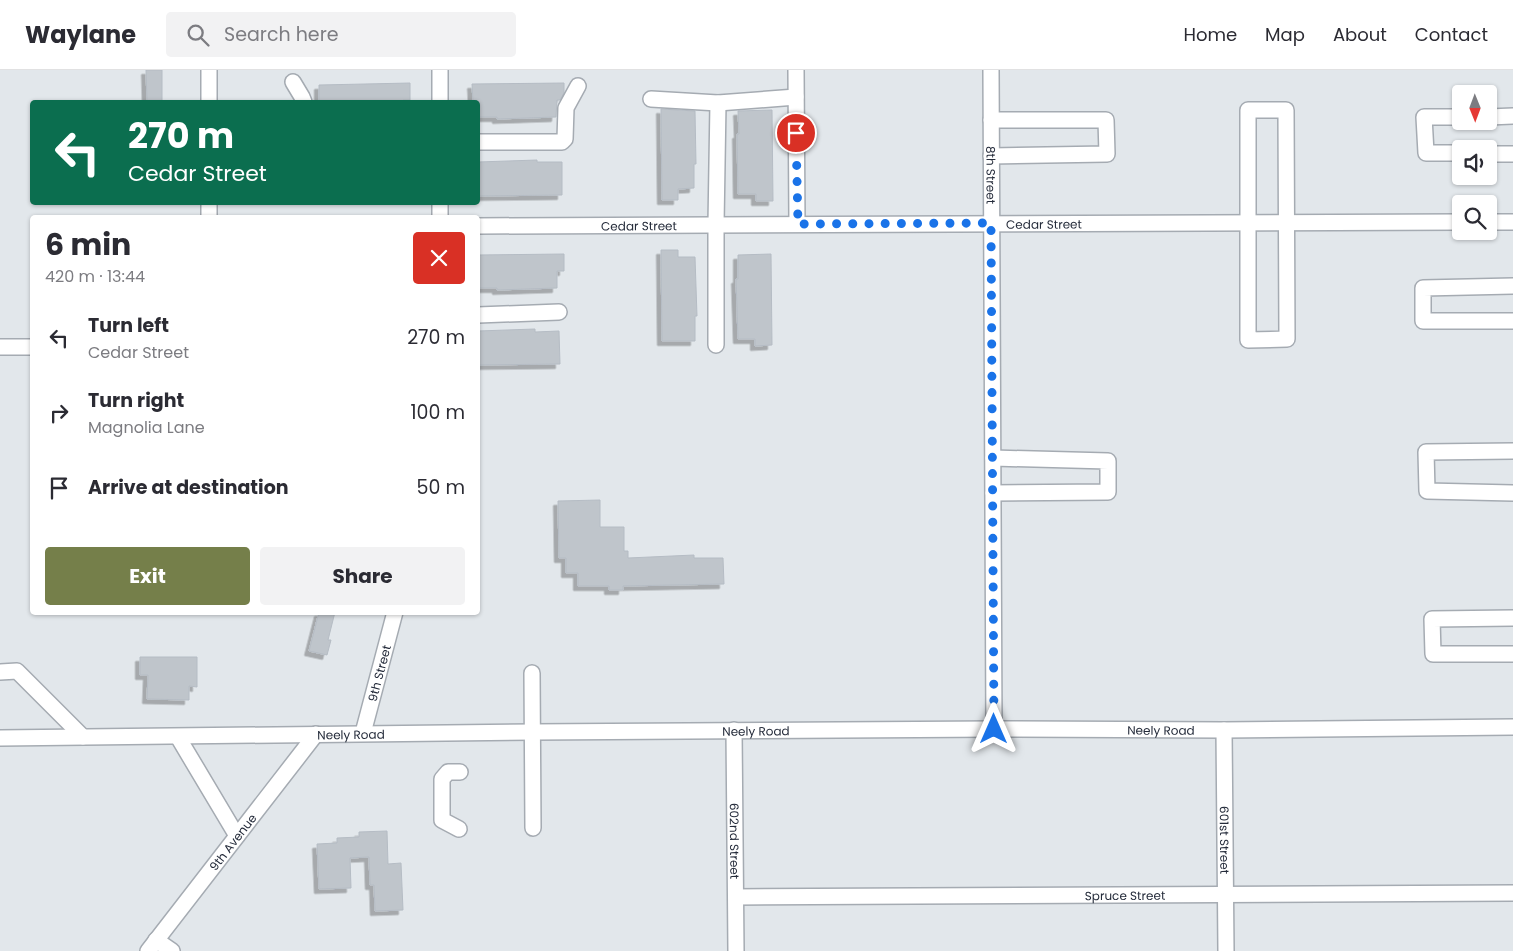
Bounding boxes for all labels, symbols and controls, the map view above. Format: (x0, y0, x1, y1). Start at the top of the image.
search box (166, 12, 516, 57)
text: Waylane (25, 18, 136, 51)
icon: search (184, 21, 212, 49)
text: Search here (224, 21, 339, 48)
text: Home (1183, 22, 1237, 47)
text: Map (1265, 22, 1305, 47)
text: About (1333, 22, 1387, 47)
text: Contact (1415, 22, 1488, 47)
north arrow (1452, 85, 1498, 130)
map controls (1452, 85, 1497, 240)
text: 270 m (128, 111, 234, 160)
pin (775, 112, 817, 154)
icon: arrive (782, 119, 810, 147)
icon: left (45, 120, 110, 185)
button: sound (1452, 140, 1497, 185)
street label: 8th Street (983, 146, 1000, 204)
text: Cedar Street (128, 158, 267, 189)
button: search (1452, 195, 1497, 240)
street label: Cedar Street (1006, 215, 1082, 232)
street label: Cedar Street (601, 217, 677, 234)
text: 6 min (45, 223, 131, 266)
button: close (413, 232, 465, 284)
text: 420 m · 13:44 (45, 265, 145, 288)
text: Turn left (88, 312, 169, 339)
icon: left (45, 324, 73, 352)
text: 270 m (407, 324, 465, 351)
text: Cedar Street (88, 341, 189, 364)
text: Turn right (88, 387, 184, 414)
icon: right (45, 399, 73, 427)
text: 100 m (410, 399, 465, 426)
text: Magnolia Lane (88, 416, 205, 439)
icon: arrive (45, 474, 73, 502)
text: Arrive at destination (88, 474, 289, 501)
text: 50 m (416, 474, 465, 501)
button: Exit (45, 547, 250, 605)
button: Share (260, 547, 465, 605)
street label: 9th Street (363, 643, 394, 703)
position arrow (967, 702, 1019, 754)
street label: Neely Road (1127, 721, 1195, 738)
street label: Neely Road (722, 722, 790, 739)
street label: Neely Road (317, 725, 385, 743)
street label: 602nd Street (726, 803, 744, 879)
street label: 601st Street (1216, 806, 1234, 874)
street label: 9th Avenue (205, 810, 260, 874)
street label: Spruce Street (1085, 886, 1165, 904)

